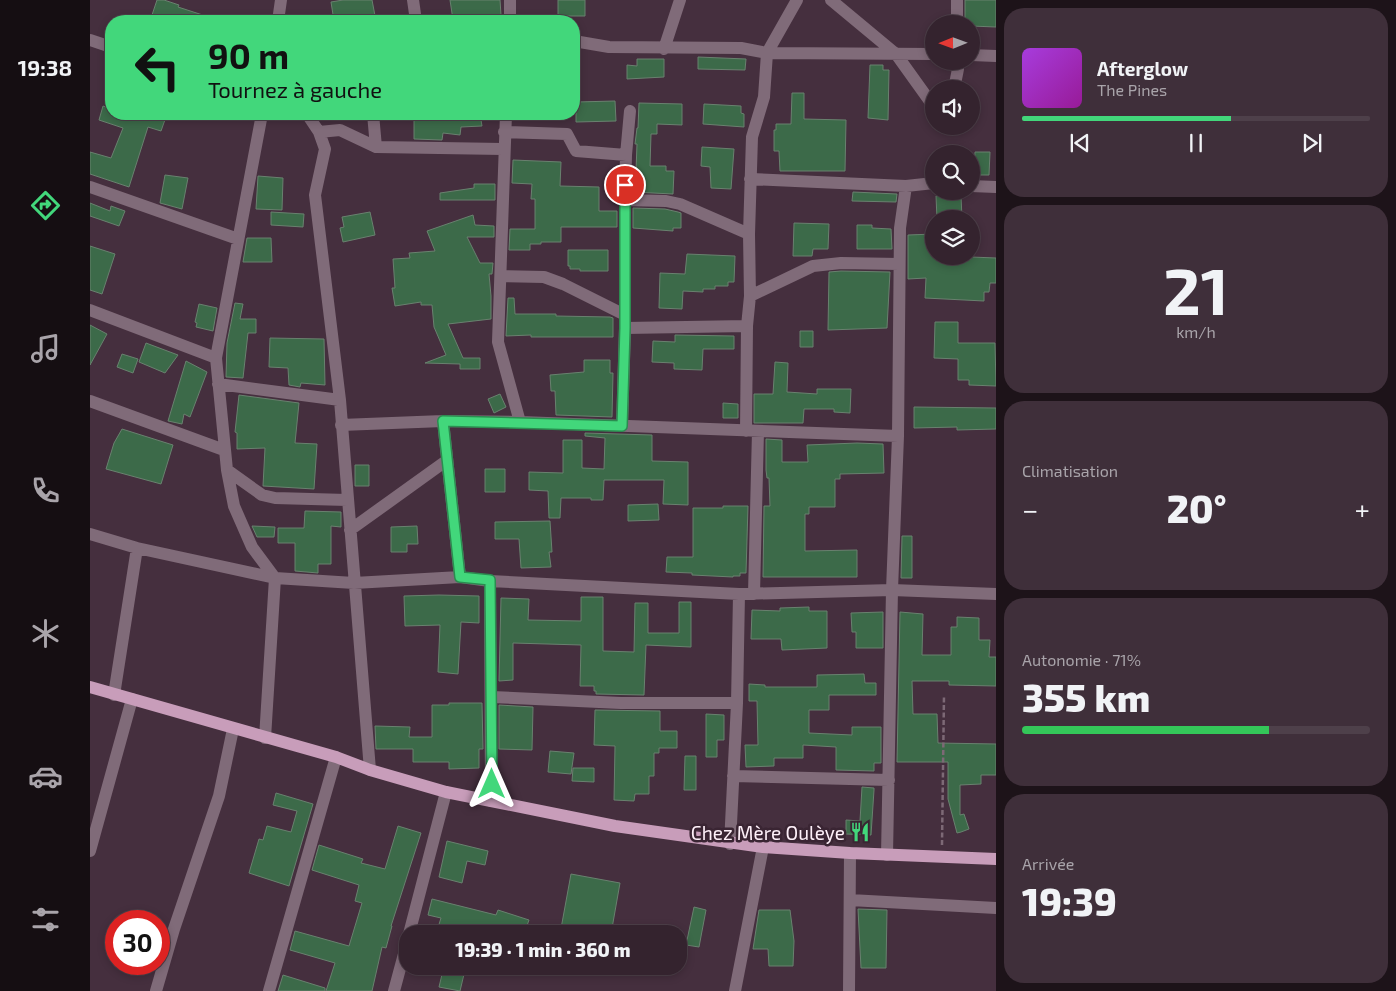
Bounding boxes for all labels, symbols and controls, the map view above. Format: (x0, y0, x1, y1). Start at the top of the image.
north arrow (925, 15, 980, 70)
map controls (925, 15, 980, 265)
text: 90 m (208, 34, 289, 76)
icon: left (125, 35, 190, 100)
text: 19:38 (18, 54, 72, 80)
text: Afterglow (1097, 57, 1188, 80)
text: Tournez à gauche (208, 76, 382, 102)
button: sound (925, 80, 980, 135)
text: The Pines (1097, 80, 1167, 99)
icon: previous (1066, 129, 1094, 157)
icon: pause (1182, 129, 1210, 157)
icon: next (1298, 129, 1326, 157)
button: search (925, 145, 980, 200)
pin (604, 164, 646, 206)
icon: arrive (611, 171, 639, 199)
icon: directions (28, 188, 63, 223)
button: layers (925, 210, 980, 265)
text: 21 (1163, 250, 1229, 328)
text: km/h (1176, 322, 1216, 341)
icon: music (28, 331, 63, 366)
text: Climatisation (1022, 461, 1118, 480)
icon: phone (28, 473, 63, 508)
text: 20° (1167, 485, 1226, 531)
text: − (1022, 492, 1038, 526)
text: + (1355, 492, 1370, 526)
icon: climate (28, 616, 63, 651)
text: Autonomie · 71% (1022, 650, 1141, 669)
text: 355 km (1022, 674, 1150, 720)
position arrow (465, 757, 517, 809)
icon: car (28, 759, 63, 794)
place label: Chez Mère Oulèye (691, 821, 845, 844)
restaurant icon: Chez Mère Oulèye (849, 821, 871, 843)
text: Arrivée (1022, 854, 1074, 873)
text: 19:39 (1022, 878, 1117, 924)
icon: filters (28, 902, 63, 937)
speed limit sign: 30 (105, 910, 170, 975)
text: 19:39 · 1 min · 360 m (455, 938, 631, 961)

